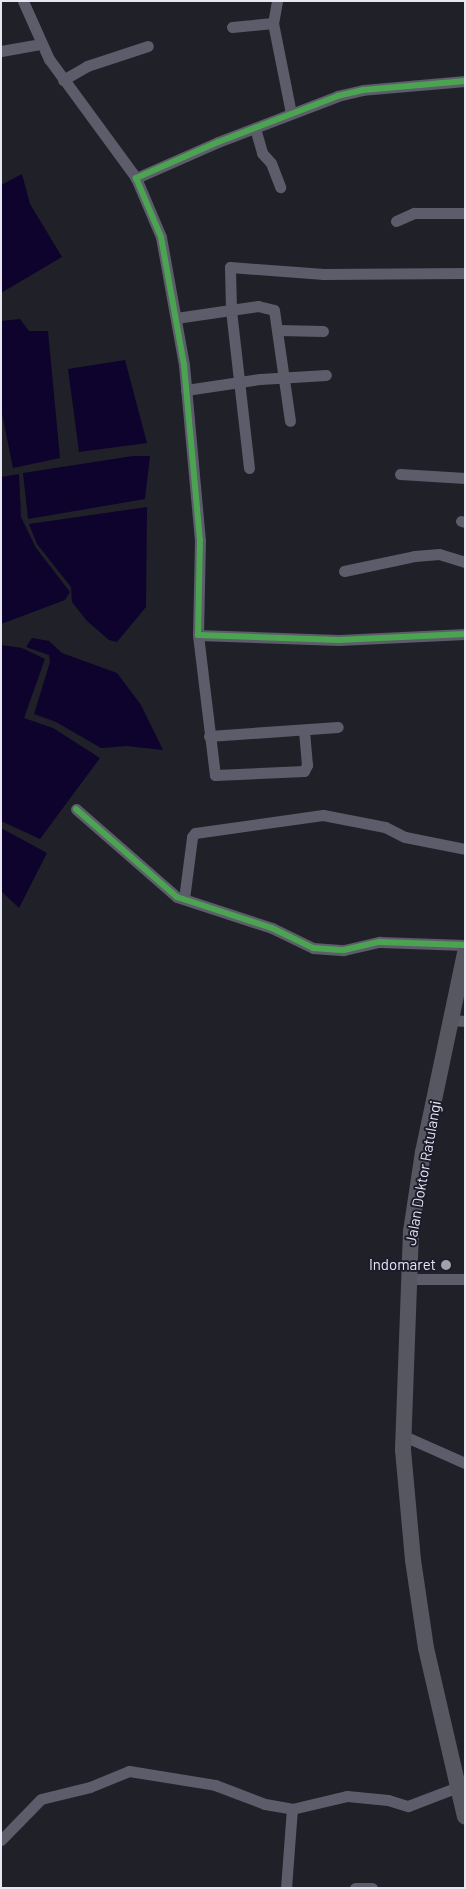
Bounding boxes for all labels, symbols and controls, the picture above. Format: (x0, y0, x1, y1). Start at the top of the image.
street label: Jalan Doktor Ratulangi (401, 1099, 445, 1247)
place label: Indomaret (369, 1256, 436, 1274)
marker: Indomaret (440, 1259, 452, 1271)

